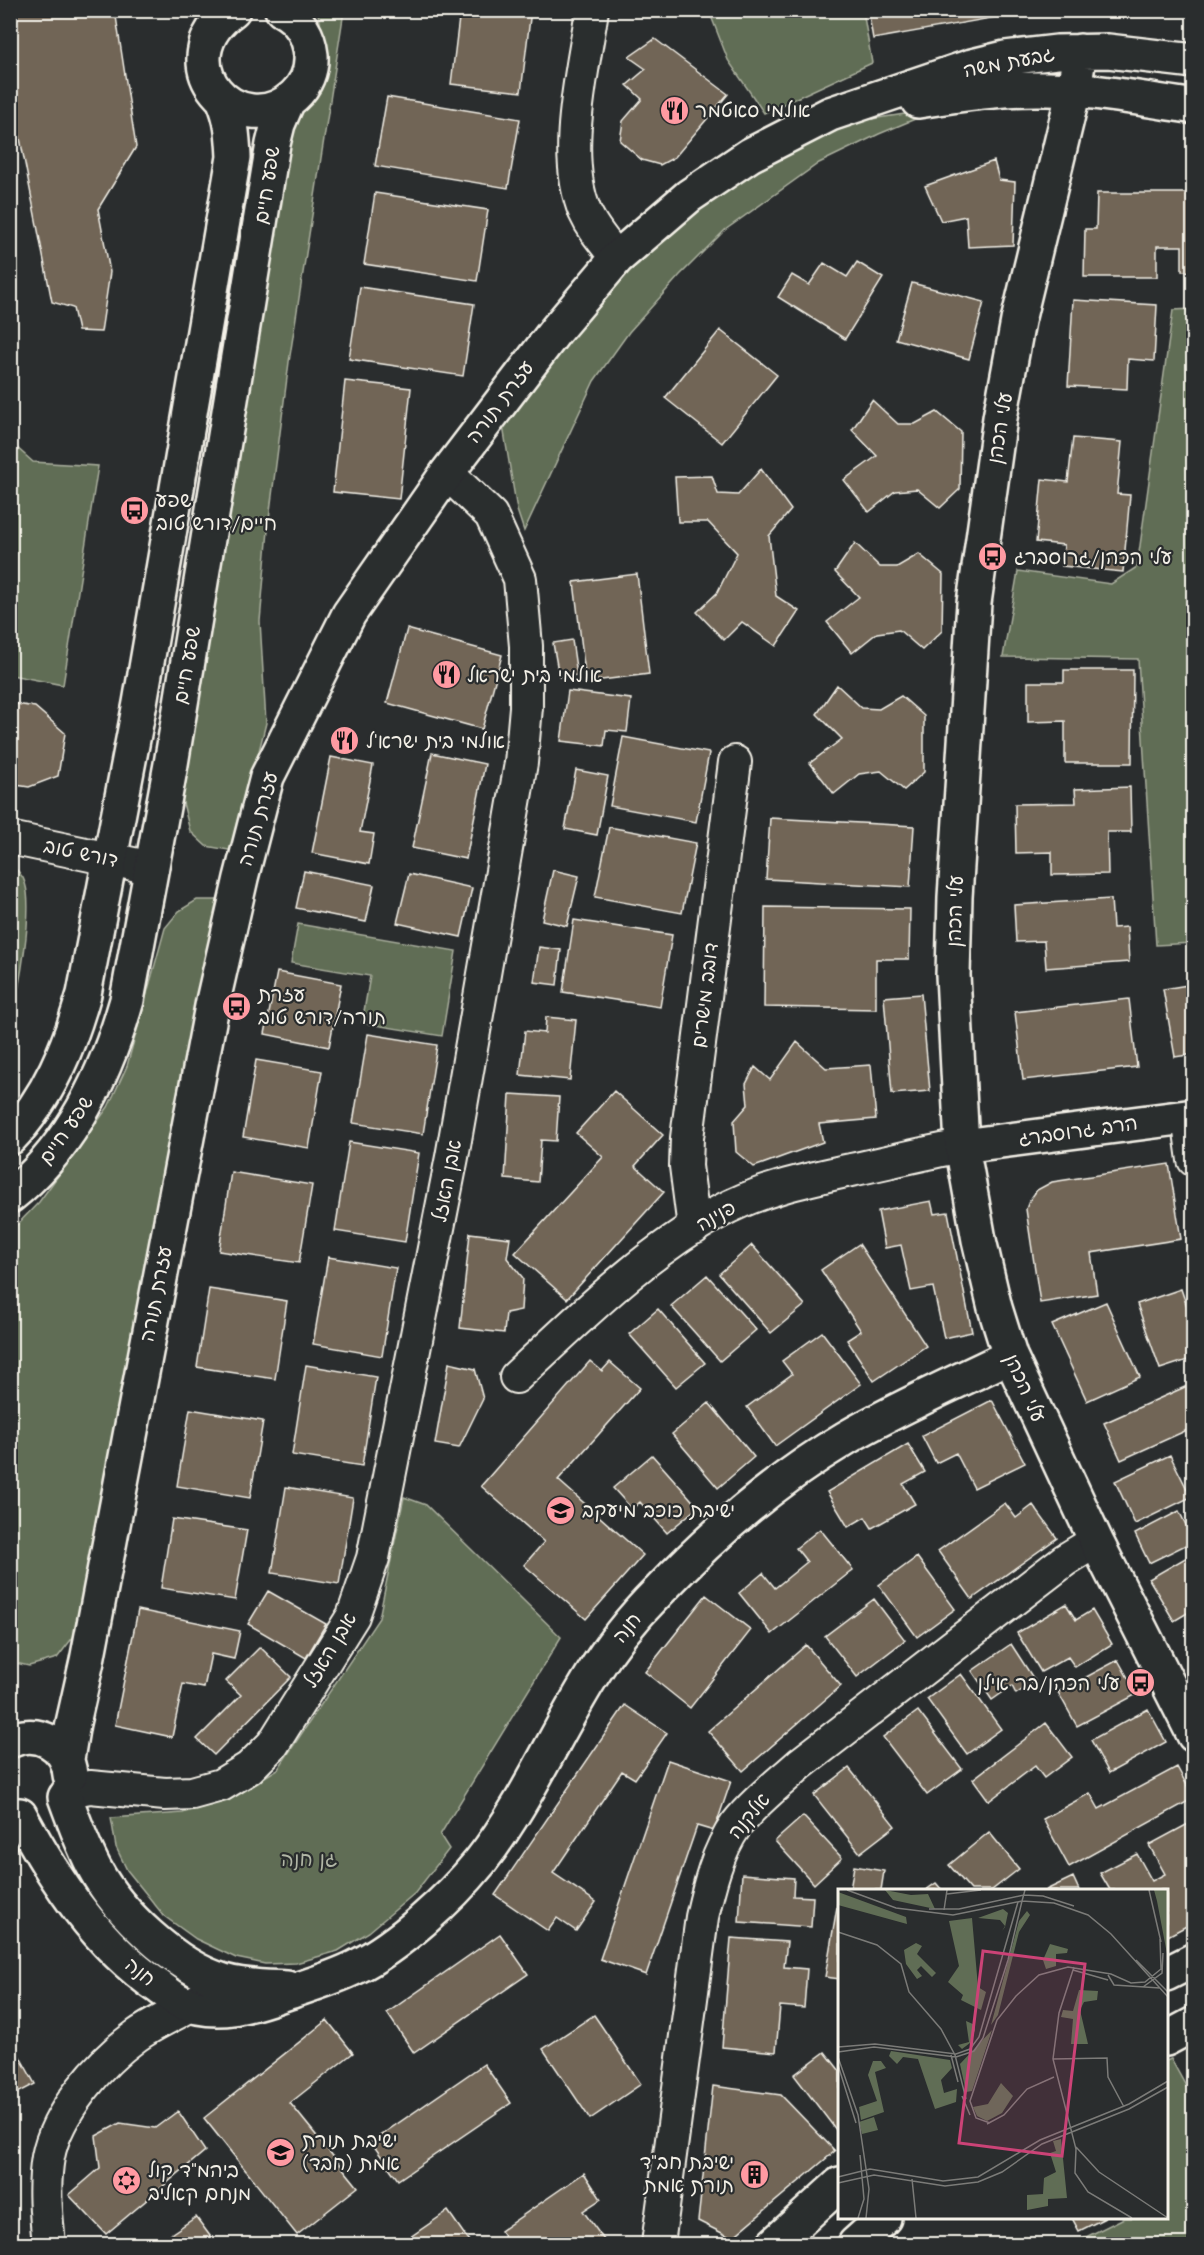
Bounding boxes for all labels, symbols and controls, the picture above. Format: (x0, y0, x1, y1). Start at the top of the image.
street label: גבעת משה (961, 42, 1057, 82)
restaurant icon: אולמי סאטמר (658, 94, 690, 126)
place label: אולמי סאטמר (695, 99, 811, 122)
street label: שפע חיים (249, 144, 285, 226)
street label: עזרת תורה (462, 356, 538, 448)
street label: עלי הכהן (983, 390, 1017, 466)
place label: שפע חיים/דורש טוב (156, 489, 277, 535)
bus stop icon: שפע חיים/דורש טוב (119, 495, 151, 527)
bus stop icon: עלי הכהן/גרוסברג (977, 541, 1009, 573)
place label: עלי הכהן/גרוסברג (1014, 546, 1172, 569)
street label: שפע חיים (169, 624, 205, 706)
restaurant icon: אולמי בית ישראל (430, 659, 462, 691)
place label: אולמי בית ישראל (467, 664, 602, 687)
restaurant icon: אולמי בית ישרא'ל (329, 725, 361, 757)
place label: אולמי בית ישרא'ל (366, 730, 505, 753)
street label: עזרת תורה (234, 769, 282, 869)
street label: דורש טוב (42, 834, 120, 872)
street label: עלי הכהן (942, 874, 968, 948)
street label: דובב מישרים (687, 941, 723, 1049)
place label: עזרת תורה/דורש טוב (257, 983, 386, 1029)
bus stop icon: עזרת תורה/דורש טוב (221, 990, 253, 1022)
street label: שפע חיים (34, 1091, 98, 1169)
street label: הרב גרוסברג (1017, 1111, 1139, 1151)
street label: אבן האזל (428, 1138, 467, 1224)
street label: פנינה (692, 1196, 740, 1236)
street label: עזרת תורה (135, 1244, 177, 1344)
street label: עלי הכהן (1000, 1350, 1050, 1426)
school or university icon: ישיבת כוכב מיעקב (545, 1494, 577, 1526)
place label: ישיבת כוכב מיעקב (582, 1499, 735, 1522)
street label: אבן האזל (299, 1608, 362, 1692)
street label: חנה (608, 1608, 646, 1648)
bus stop icon: עלי הכהן/בר אילן (1125, 1667, 1157, 1699)
place label: עלי הכהן/בר אילן (977, 1672, 1120, 1695)
street label: אלקנה (723, 1788, 775, 1844)
park label: גן חנה (281, 1848, 337, 1871)
inset map (838, 1889, 1168, 2219)
street label: חנה (120, 1953, 160, 1991)
place label: ישיבת תורת אמת (חבד) (302, 2129, 400, 2175)
school or university icon: ישיבת תורת אמת (חבד) (265, 2136, 297, 2168)
place label: ישיבת חב"ד תורת אמת (640, 2151, 734, 2197)
building icon: ישיבת חב"ד תורת אמת (739, 2158, 771, 2190)
place label: ביהמ"ד קול מנחם קאליב (148, 2159, 251, 2206)
synagogue icon: ביהמ"ד קול מנחם קאליב (111, 2165, 143, 2197)

